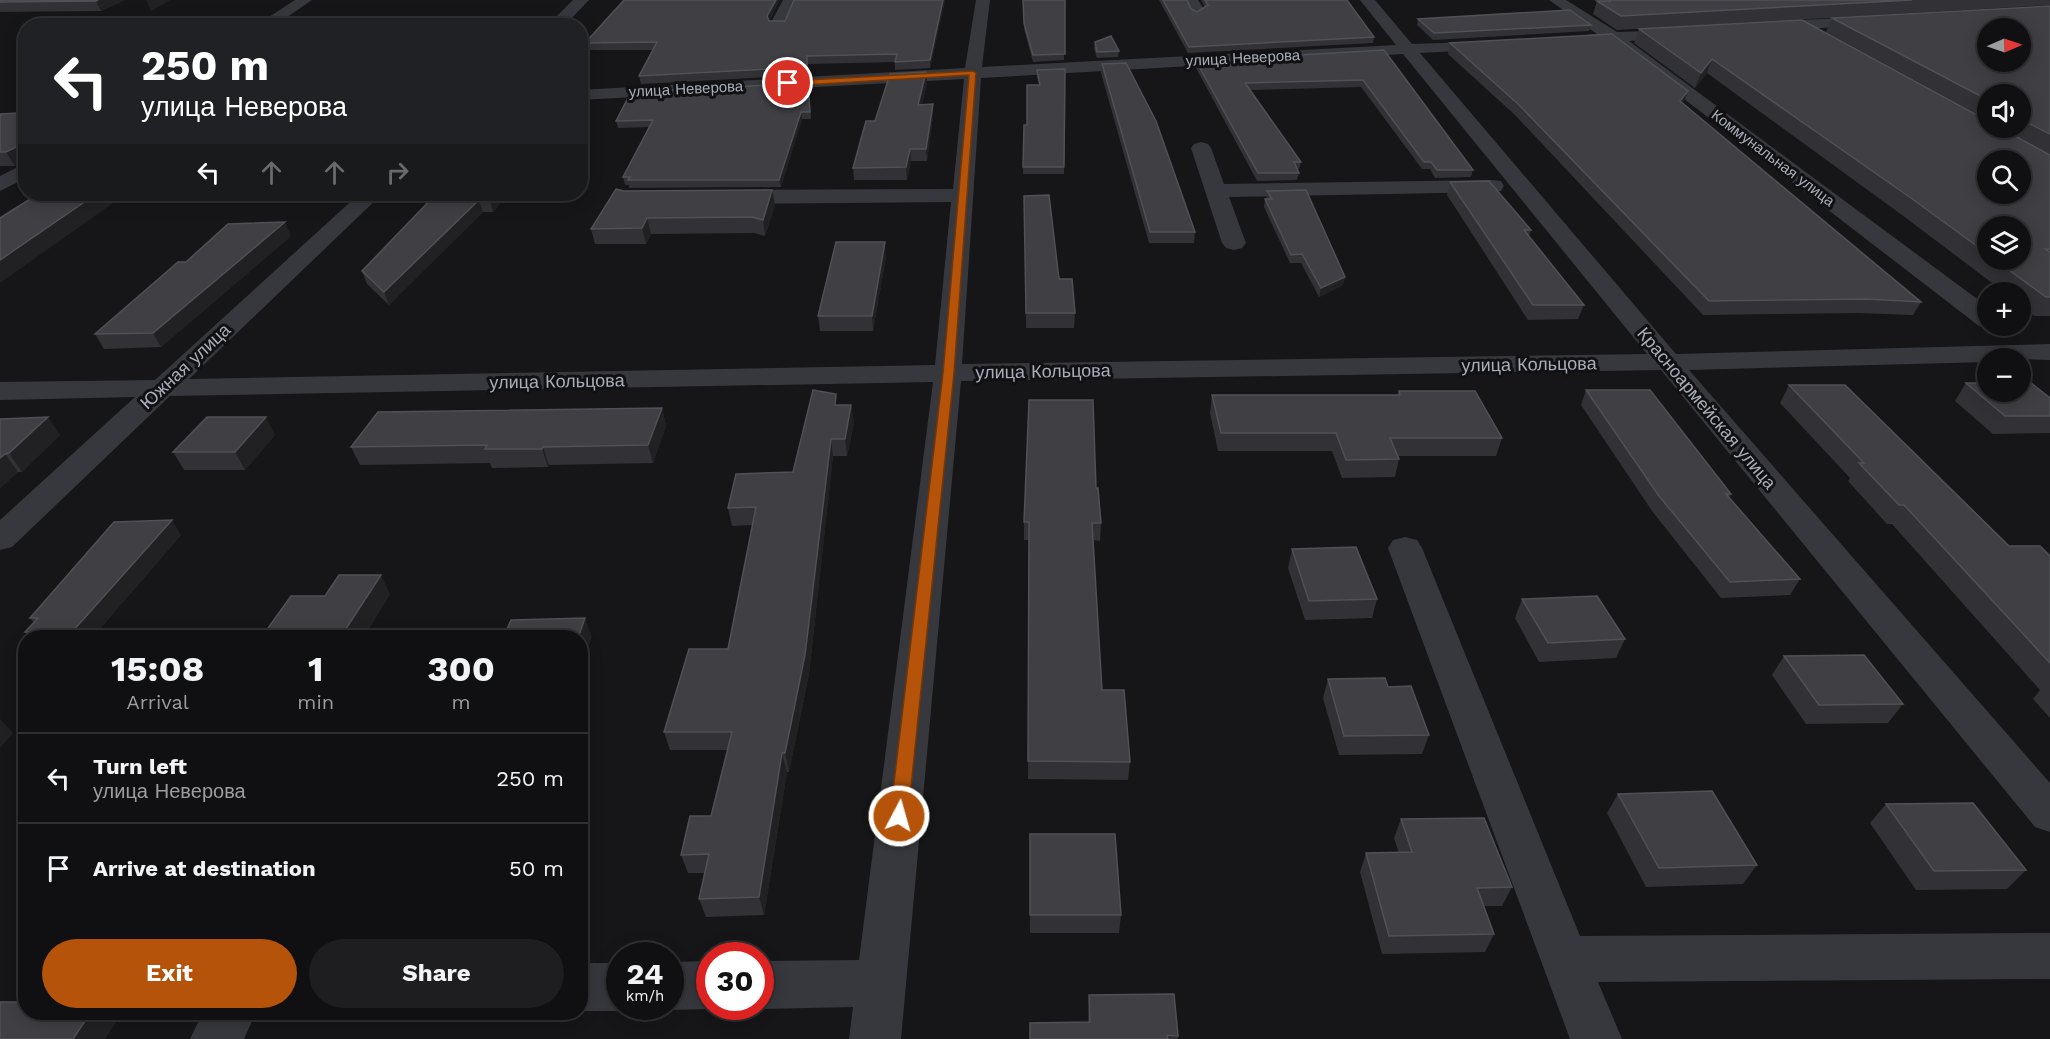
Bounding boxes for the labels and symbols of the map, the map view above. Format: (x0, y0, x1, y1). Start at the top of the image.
north arrow (1977, 18, 2031, 72)
street label: улица Неверова (1185, 46, 1301, 70)
pin (762, 57, 813, 108)
street label: улица Неверова (628, 77, 744, 101)
street label: Коммунальная улица (1708, 106, 1839, 211)
street label: Южная улица (136, 318, 235, 413)
street label: Красноармейская улица (1633, 323, 1781, 494)
street label: улица Кольцова (1461, 352, 1598, 376)
street label: улица Кольцова (975, 359, 1112, 383)
street label: улица Кольцова (489, 369, 626, 393)
position arrow (867, 784, 931, 848)
speed limit sign: 30 (696, 942, 774, 1020)

